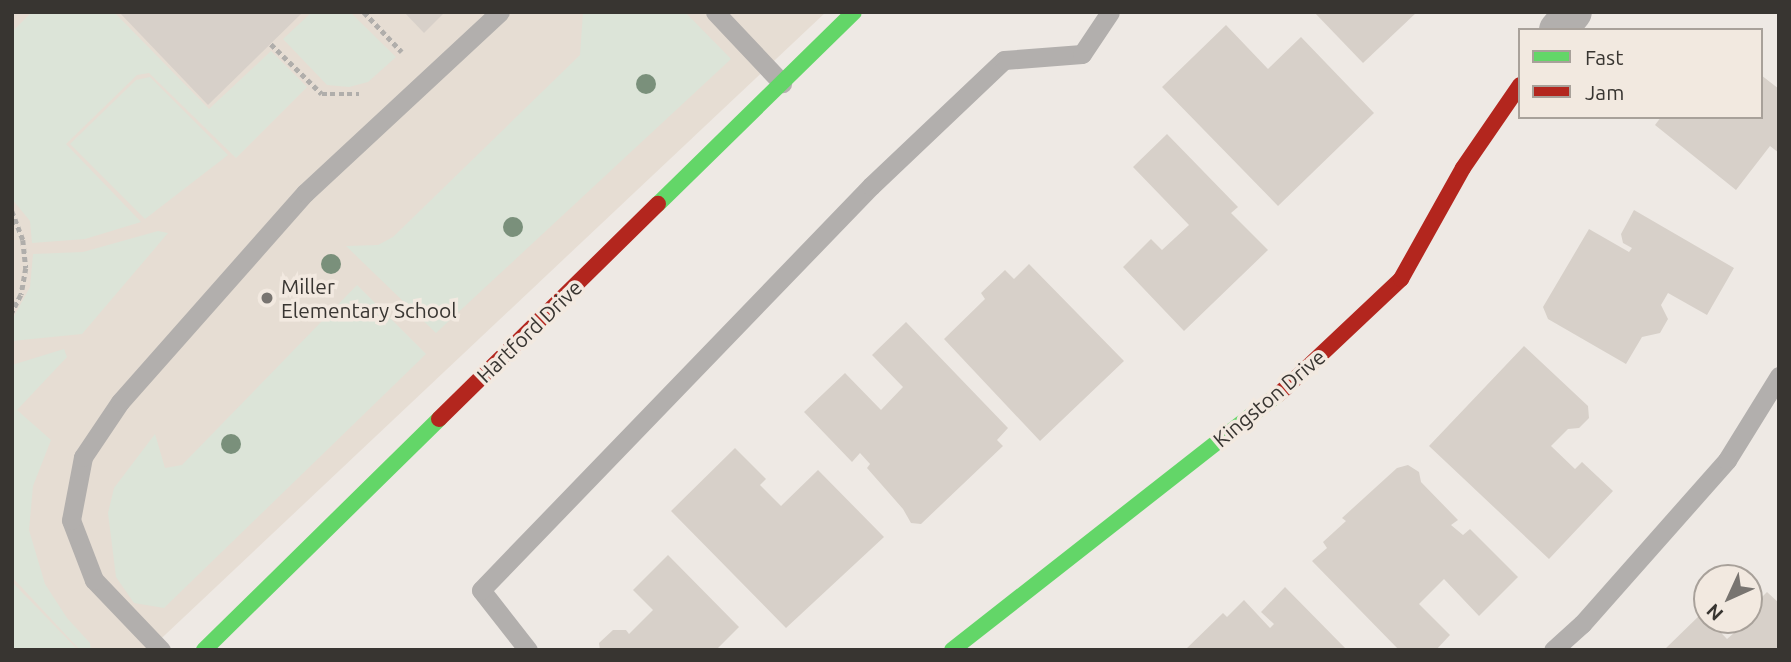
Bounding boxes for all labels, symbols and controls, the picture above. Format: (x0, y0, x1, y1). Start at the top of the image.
legend (1518, 28, 1763, 119)
text: Fast (1585, 45, 1623, 69)
text: Jam (1585, 80, 1624, 104)
place label: Miller Elementary School (281, 273, 457, 323)
street label: Hartford Drive (471, 274, 587, 388)
marker: Miller Elementary School (259, 290, 275, 306)
street label: Kingston Drive (1208, 344, 1330, 452)
north arrow (1693, 564, 1763, 634)
text: N (1702, 600, 1727, 625)

